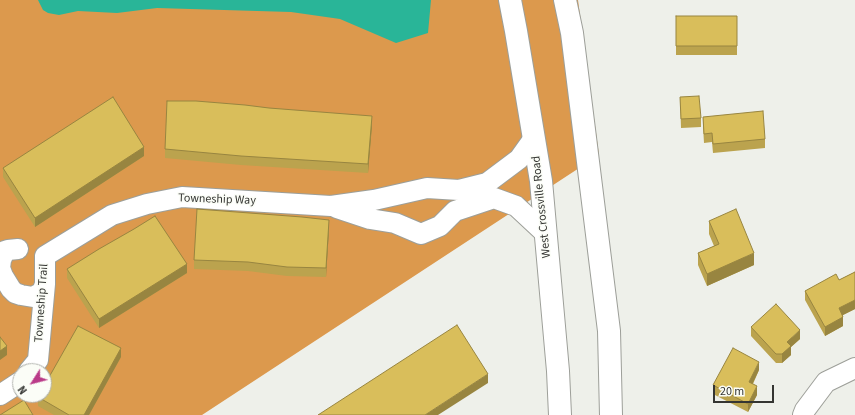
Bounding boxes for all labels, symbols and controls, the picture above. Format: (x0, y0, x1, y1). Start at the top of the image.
street label: West Crossville Road (529, 155, 555, 259)
street label: Towneship Way (178, 191, 256, 209)
street label: Towneship Trail (32, 263, 52, 343)
north arrow (12, 363, 52, 403)
scale bar (715, 377, 776, 403)
text: N (14, 382, 31, 397)
text: 20 m (720, 383, 744, 400)

